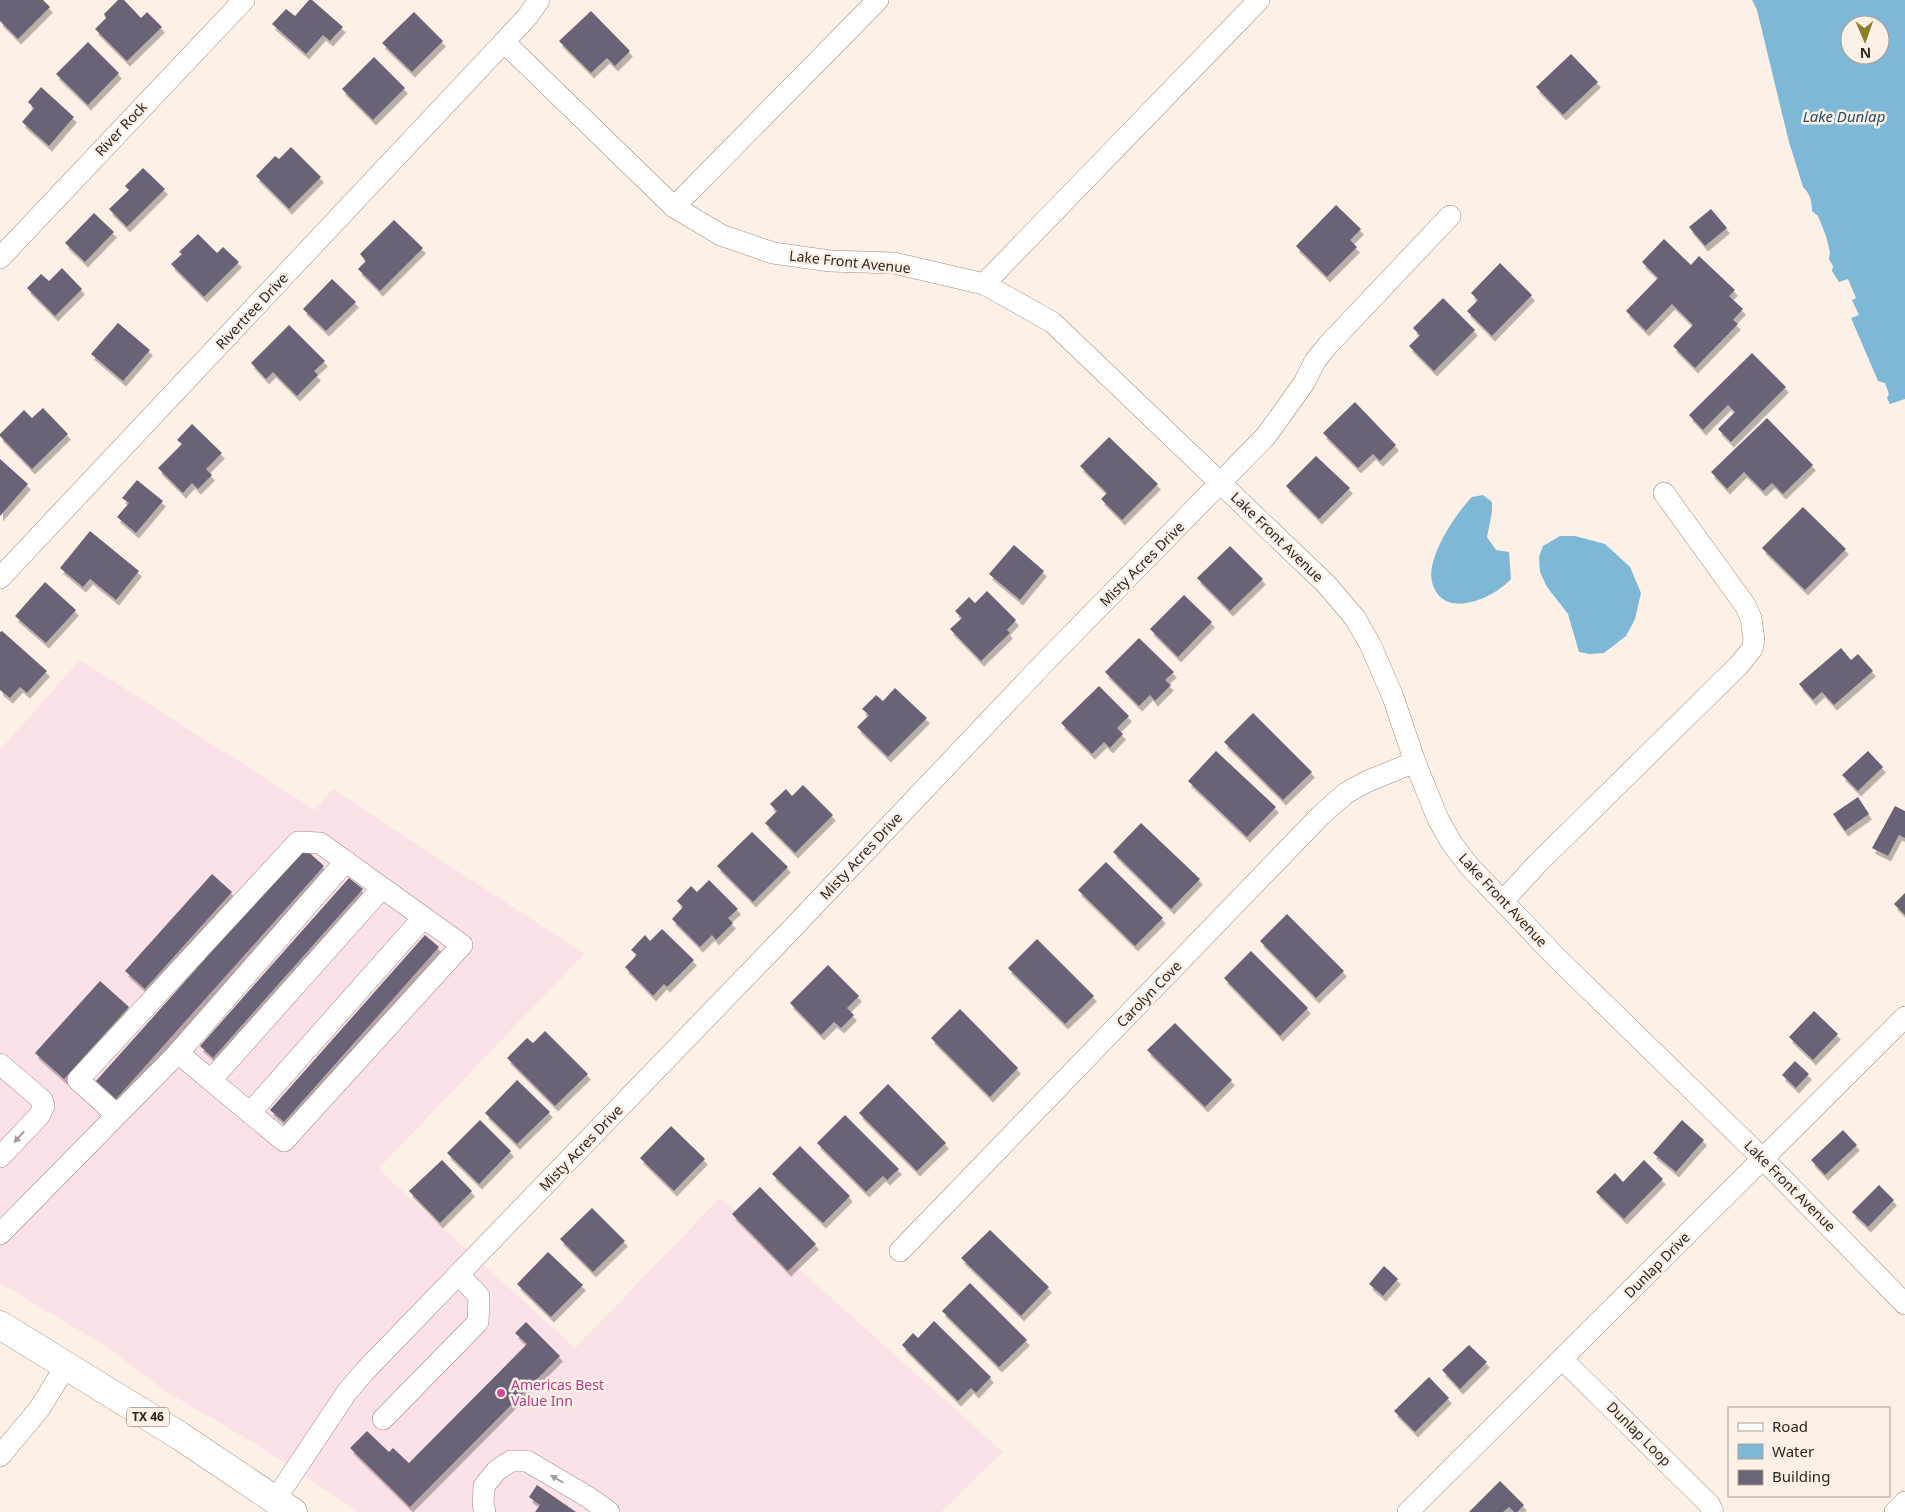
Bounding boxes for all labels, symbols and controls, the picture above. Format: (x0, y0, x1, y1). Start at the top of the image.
north arrow (1840, 15, 1890, 65)
text: N (1859, 44, 1871, 63)
street label: River Rock (90, 97, 151, 160)
water label: Lake Dunlap (1803, 106, 1885, 126)
street label: Lake Front Avenue (788, 246, 912, 277)
street label: Rivertree Drive (211, 268, 292, 353)
street label: Lake Front Avenue (1227, 487, 1328, 586)
street label: Misty Acres Drive (1095, 517, 1188, 610)
street label: Misty Acres Drive (815, 808, 906, 903)
street label: Lake Front Avenue (1455, 849, 1552, 951)
street label: Carolyn Cove (1112, 956, 1185, 1031)
street label: Misty Acres Drive (535, 1100, 627, 1195)
one-way arrow (13, 1130, 25, 1142)
street label: Lake Front Avenue (1741, 1136, 1840, 1236)
street label: Dunlap Drive (1620, 1228, 1694, 1302)
place label: Americas Best Value Inn (511, 1375, 604, 1410)
marker: Americas Best Value Inn (495, 1387, 507, 1399)
street label: Dunlap Loop (1603, 1397, 1676, 1470)
legend (1728, 1407, 1890, 1497)
road number: TX 46 (127, 1408, 169, 1426)
text: Road (1772, 1416, 1808, 1436)
text: Water (1772, 1441, 1814, 1461)
text: Building (1772, 1466, 1830, 1486)
one-way arrow (551, 1474, 564, 1483)

